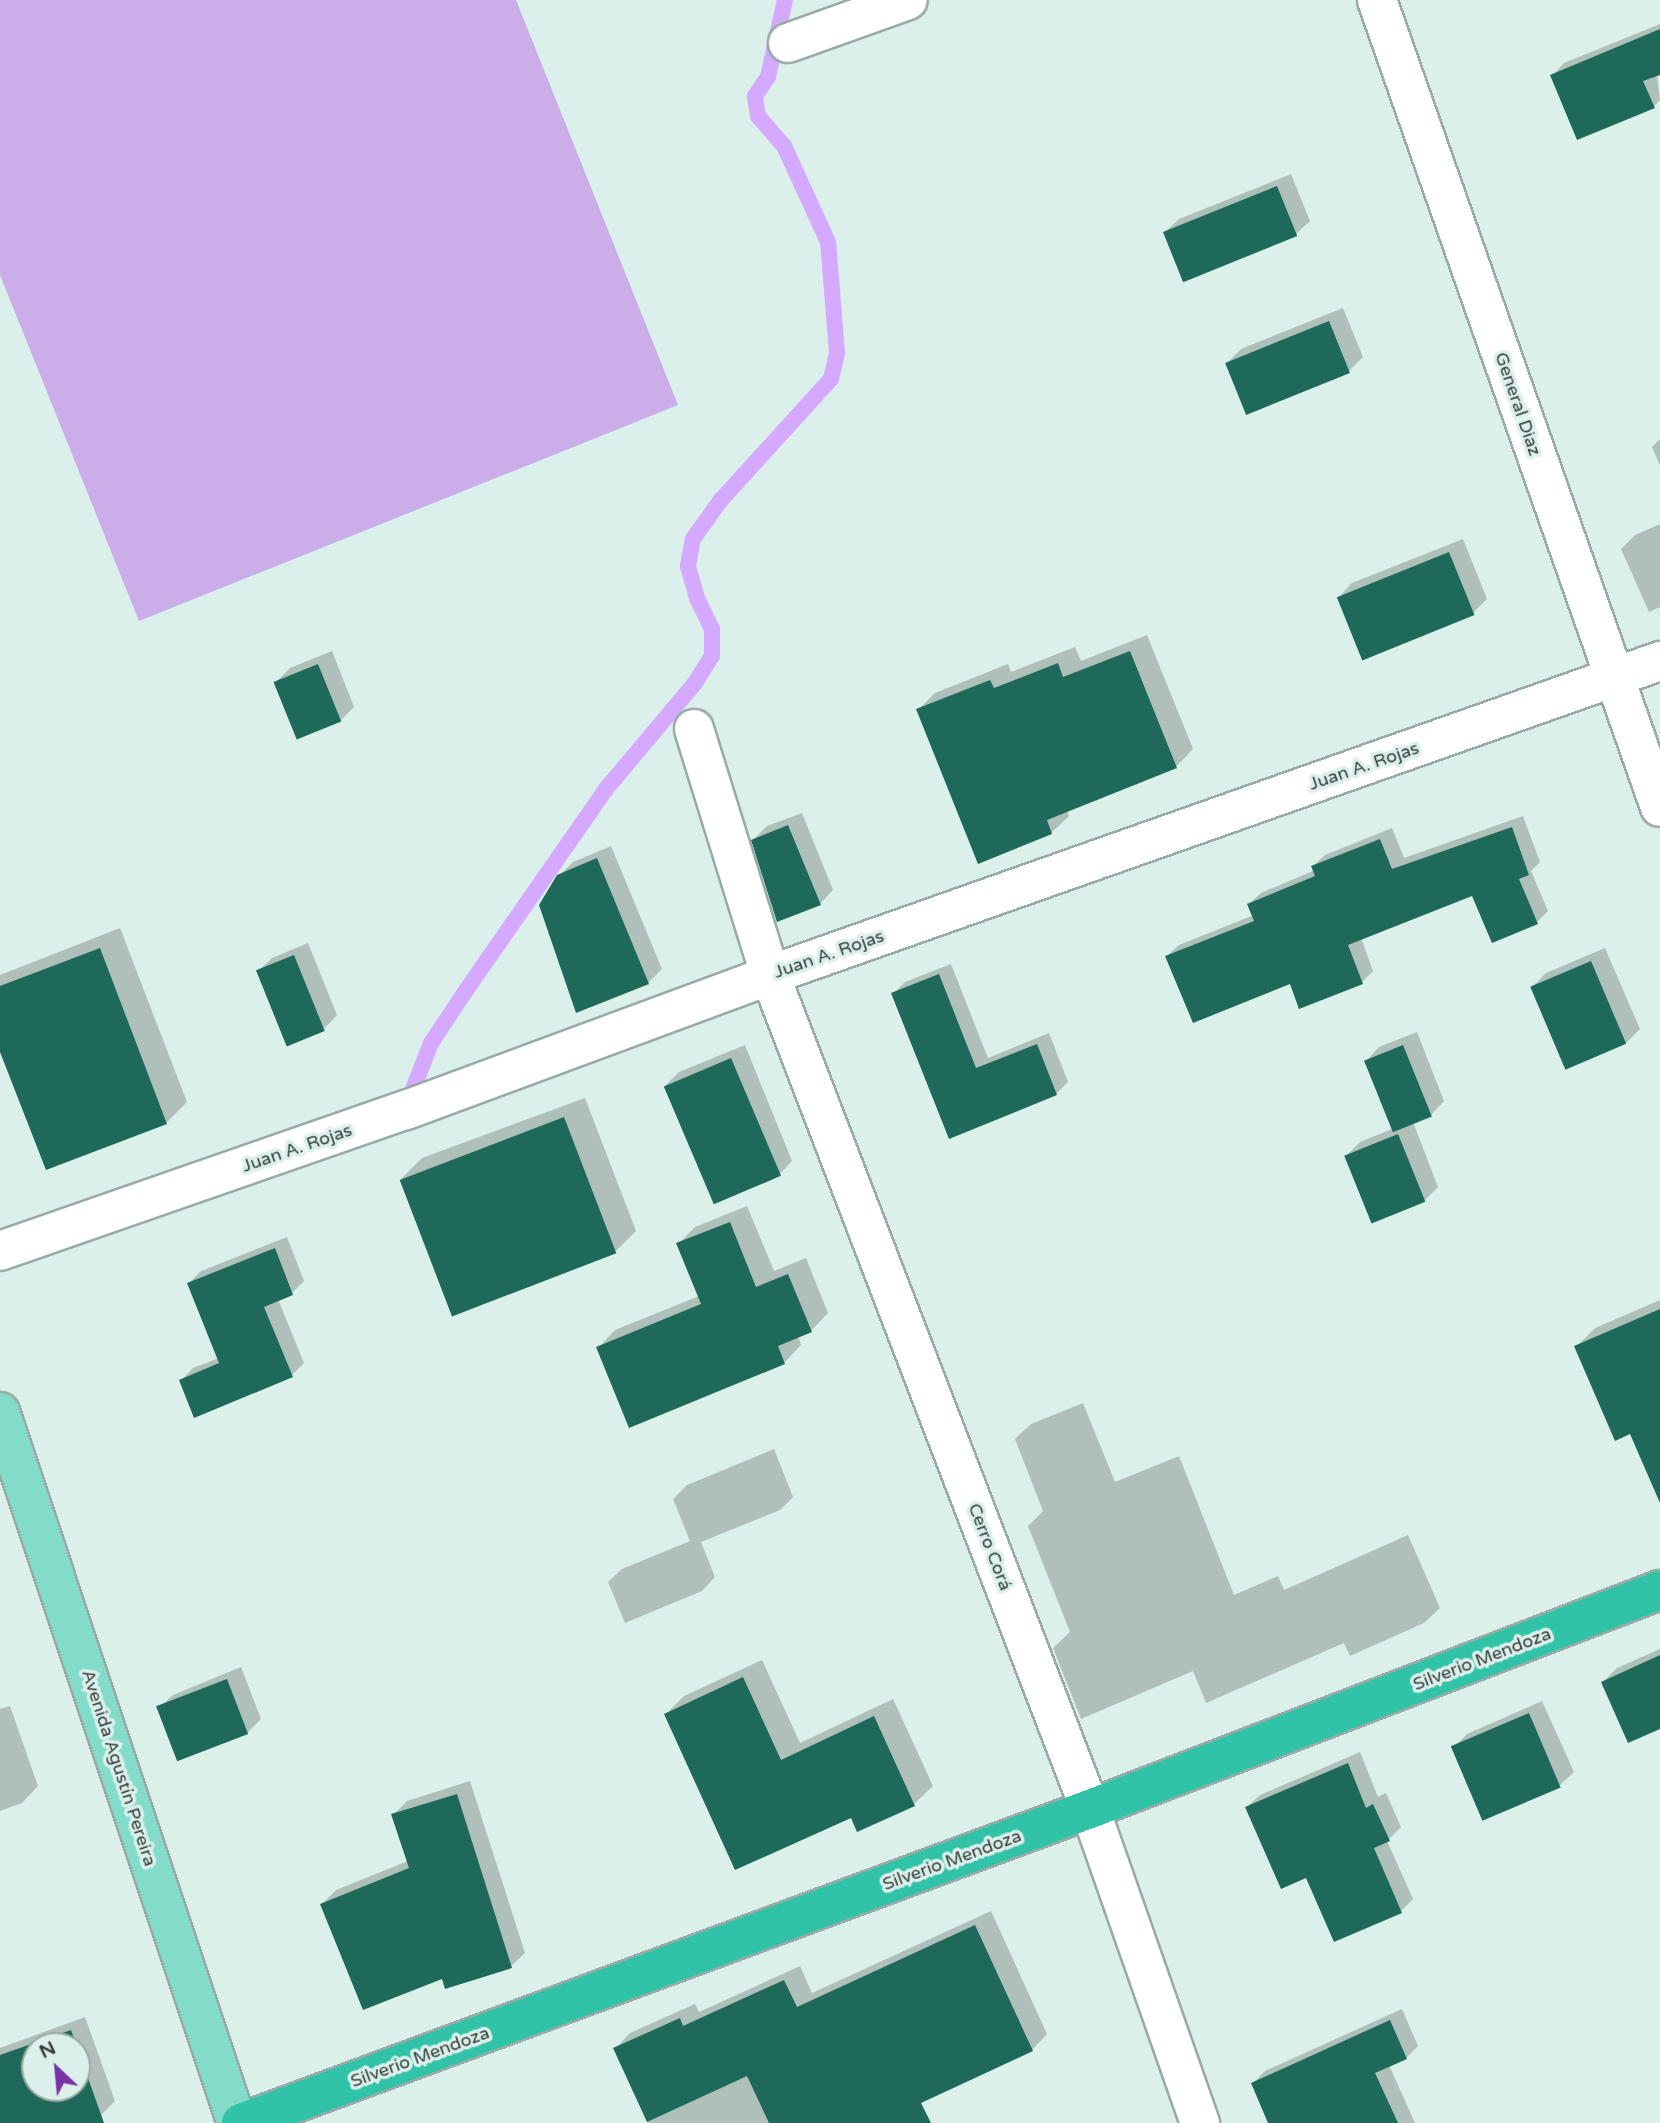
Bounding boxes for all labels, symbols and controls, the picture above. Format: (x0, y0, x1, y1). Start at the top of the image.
street label: General Diaz (1490, 349, 1546, 459)
street label: Juan A. Rojas (1306, 737, 1422, 795)
street label: Juan A. Rojas (771, 925, 887, 983)
street label: Juan A. Rojas (239, 1119, 355, 1177)
street label: Cerro Corá (963, 1500, 1017, 1594)
street label: Silverio Mendoza (1410, 1623, 1554, 1695)
street label: Avenida Agustín Pereira (77, 1667, 161, 1869)
street label: Silverio Mendoza (880, 1825, 1024, 1895)
street label: Silverio Mendoza (348, 2022, 492, 2092)
north arrow (21, 2032, 91, 2102)
text: N (36, 2037, 59, 2063)

